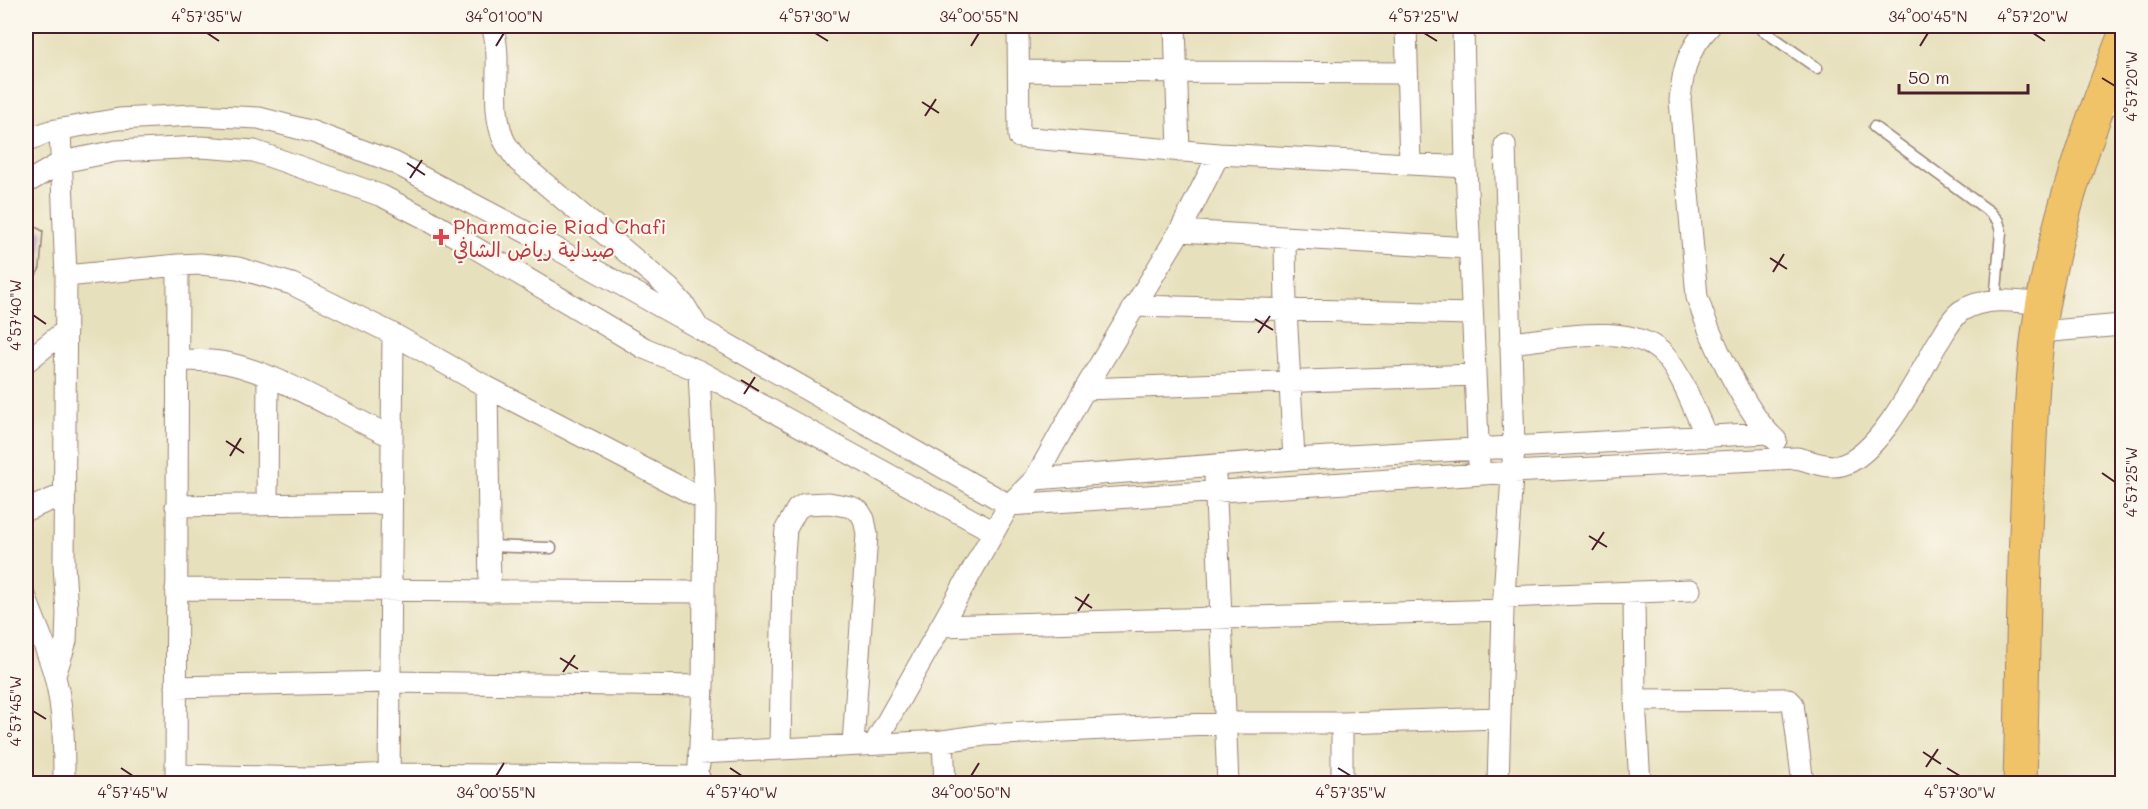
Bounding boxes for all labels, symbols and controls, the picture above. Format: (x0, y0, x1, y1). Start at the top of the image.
text: 4°57'35"W (172, 6, 242, 26)
text: 34°01'00"N (465, 6, 543, 26)
text: 4°57'30"W (779, 6, 851, 26)
text: 34°00'55"N (939, 6, 1019, 26)
text: 4°57'25"W (1389, 6, 1459, 26)
text: 34°00'45"N (1888, 6, 1968, 26)
text: 4°57'20"W (1997, 6, 2069, 26)
text: 4°57'20"W (2121, 50, 2141, 122)
scale bar (1899, 57, 2028, 95)
text: 50 m (1908, 65, 1950, 89)
place label: Pharmacie Riad Chafi صيدلية رياض الشافي (453, 213, 666, 264)
marker: Pharmacie Riad Chafi صيدلية رياض الشافي (434, 230, 448, 244)
text: 4°57'40"W (5, 279, 25, 351)
text: 4°57'25"W (2121, 447, 2141, 517)
text: 4°57'45"W (5, 676, 25, 747)
text: 4°57'45"W (98, 782, 169, 802)
text: 34°00'55"N (456, 782, 536, 802)
text: 4°57'40"W (706, 782, 778, 802)
text: 34°00'50"N (931, 782, 1011, 802)
text: 4°57'35"W (1316, 782, 1386, 802)
text: 4°57'30"W (1924, 782, 1996, 802)

